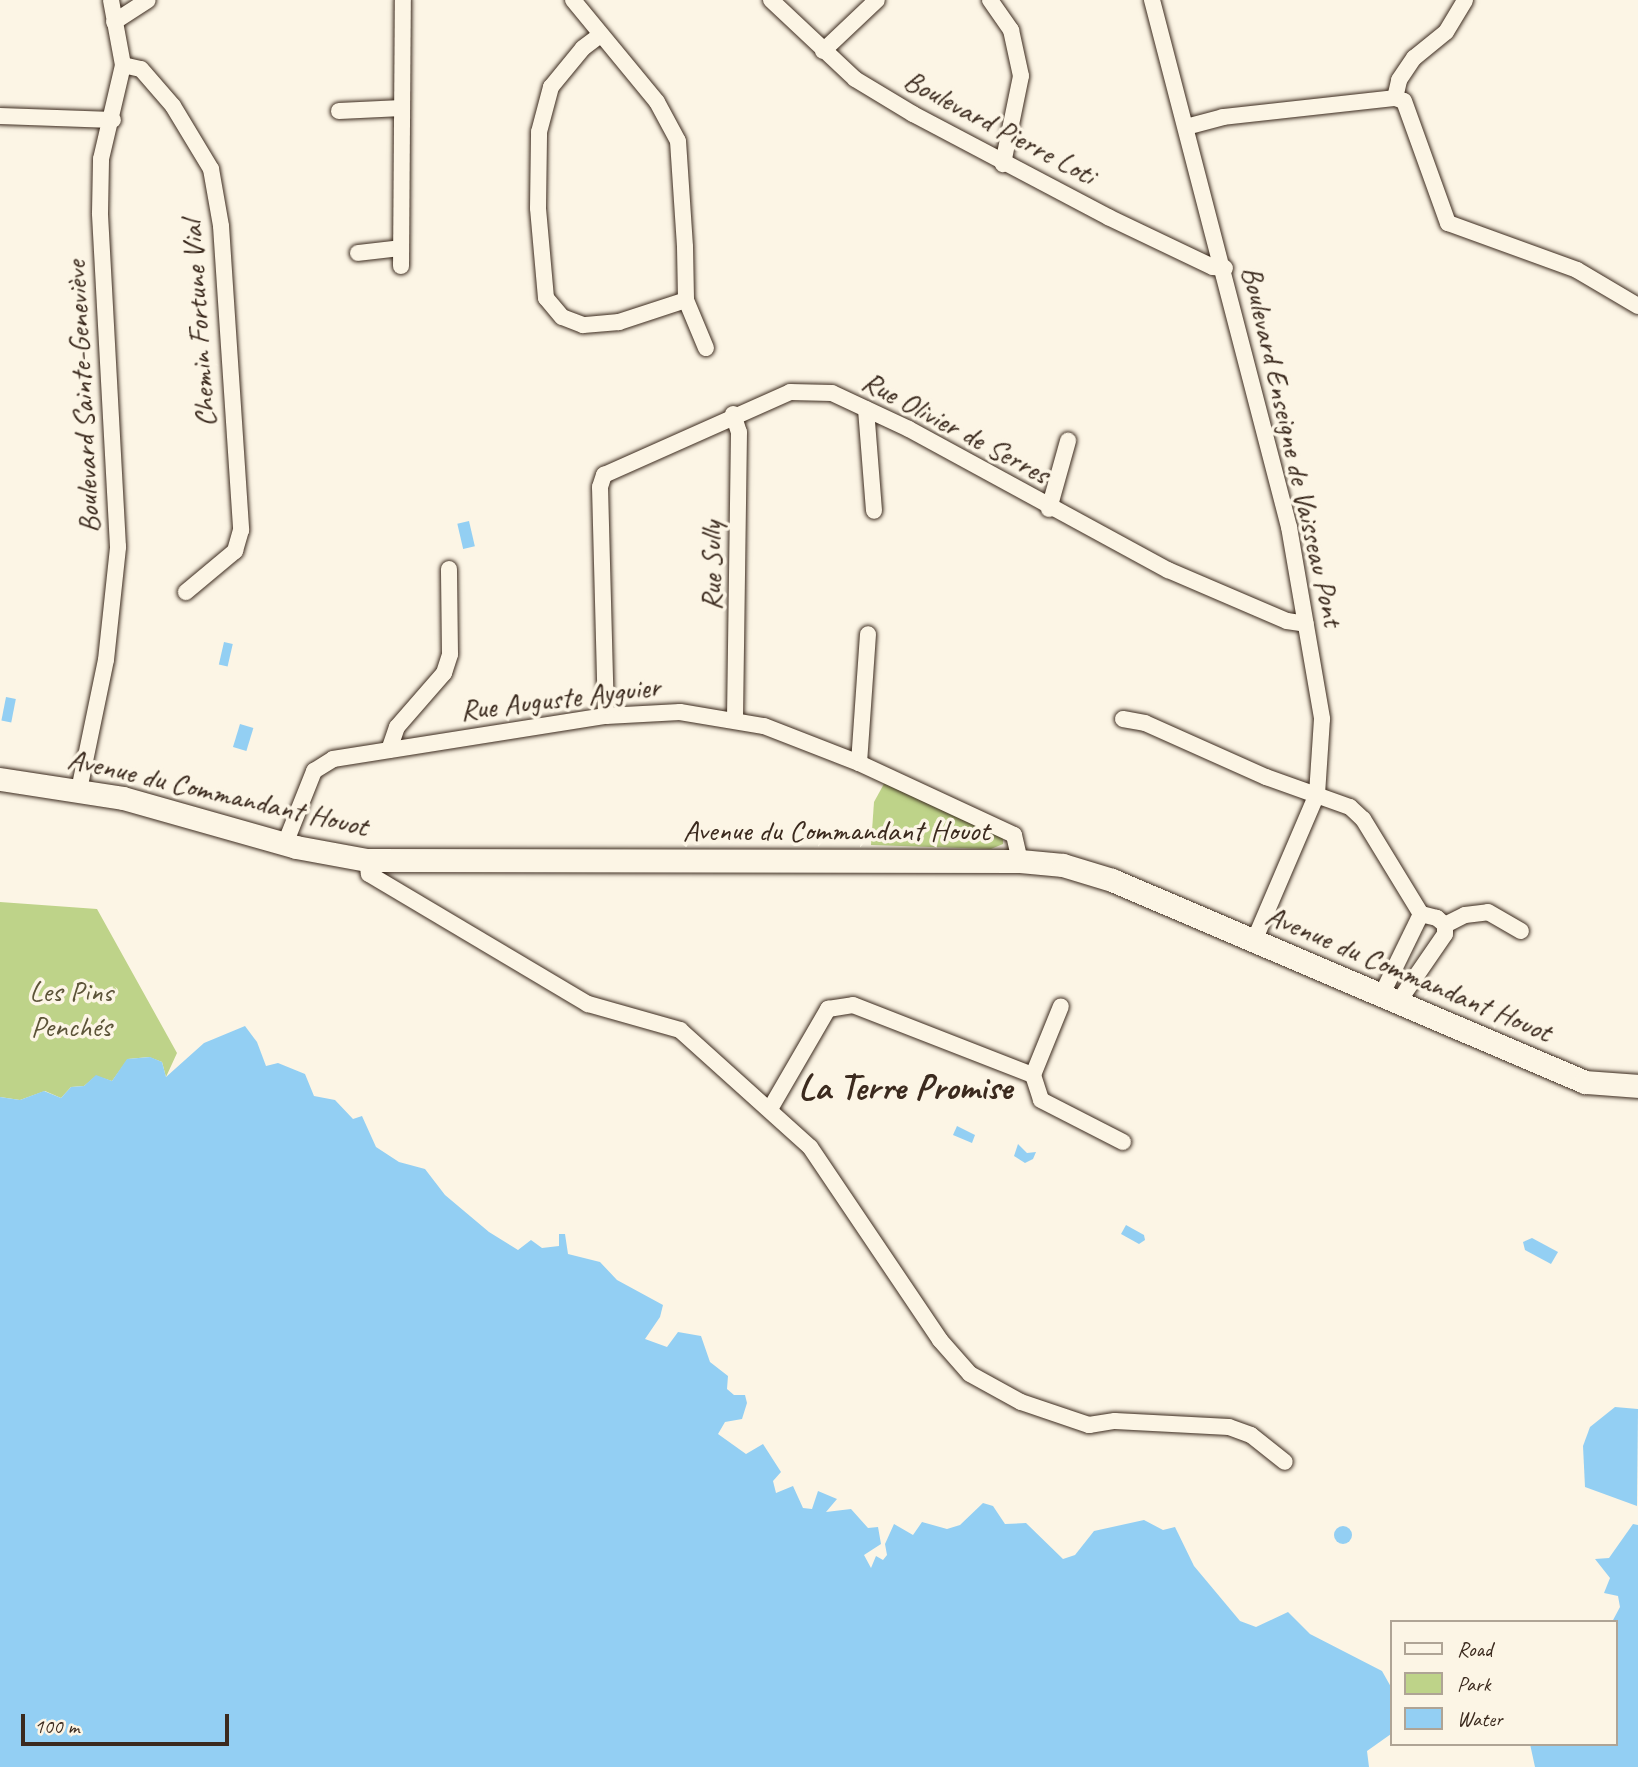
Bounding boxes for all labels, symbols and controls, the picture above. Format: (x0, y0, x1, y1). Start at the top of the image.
street label: Boulevard Pierre Loti (898, 61, 1102, 193)
street label: Chemin Fortune Vial (173, 220, 223, 428)
street label: Boulevard Sainte-Geneviève (57, 259, 107, 535)
street label: Boulevard Enseigne de Vaisseau Pont (1234, 261, 1352, 631)
street label: Rue Olivier de Serres (856, 363, 1056, 491)
street label: Rue Sully (693, 521, 729, 611)
street label: Rue Auguste Ayguier (458, 668, 662, 728)
street label: Avenue du Commandant Houot (65, 740, 371, 844)
street label: Avenue du Commandant Houot (683, 812, 989, 848)
street label: Avenue du Commandant Houot (1261, 897, 1557, 1049)
park label: Les Pins Penchés (29, 973, 113, 1044)
district label: La Terre Promise (798, 1065, 1012, 1109)
legend (1390, 1620, 1617, 1746)
text: Road (1457, 1636, 1492, 1662)
text: Park (1457, 1671, 1490, 1697)
scale bar (24, 1700, 233, 1744)
text: Water (1457, 1706, 1503, 1732)
text: 100 m (34, 1713, 79, 1739)

